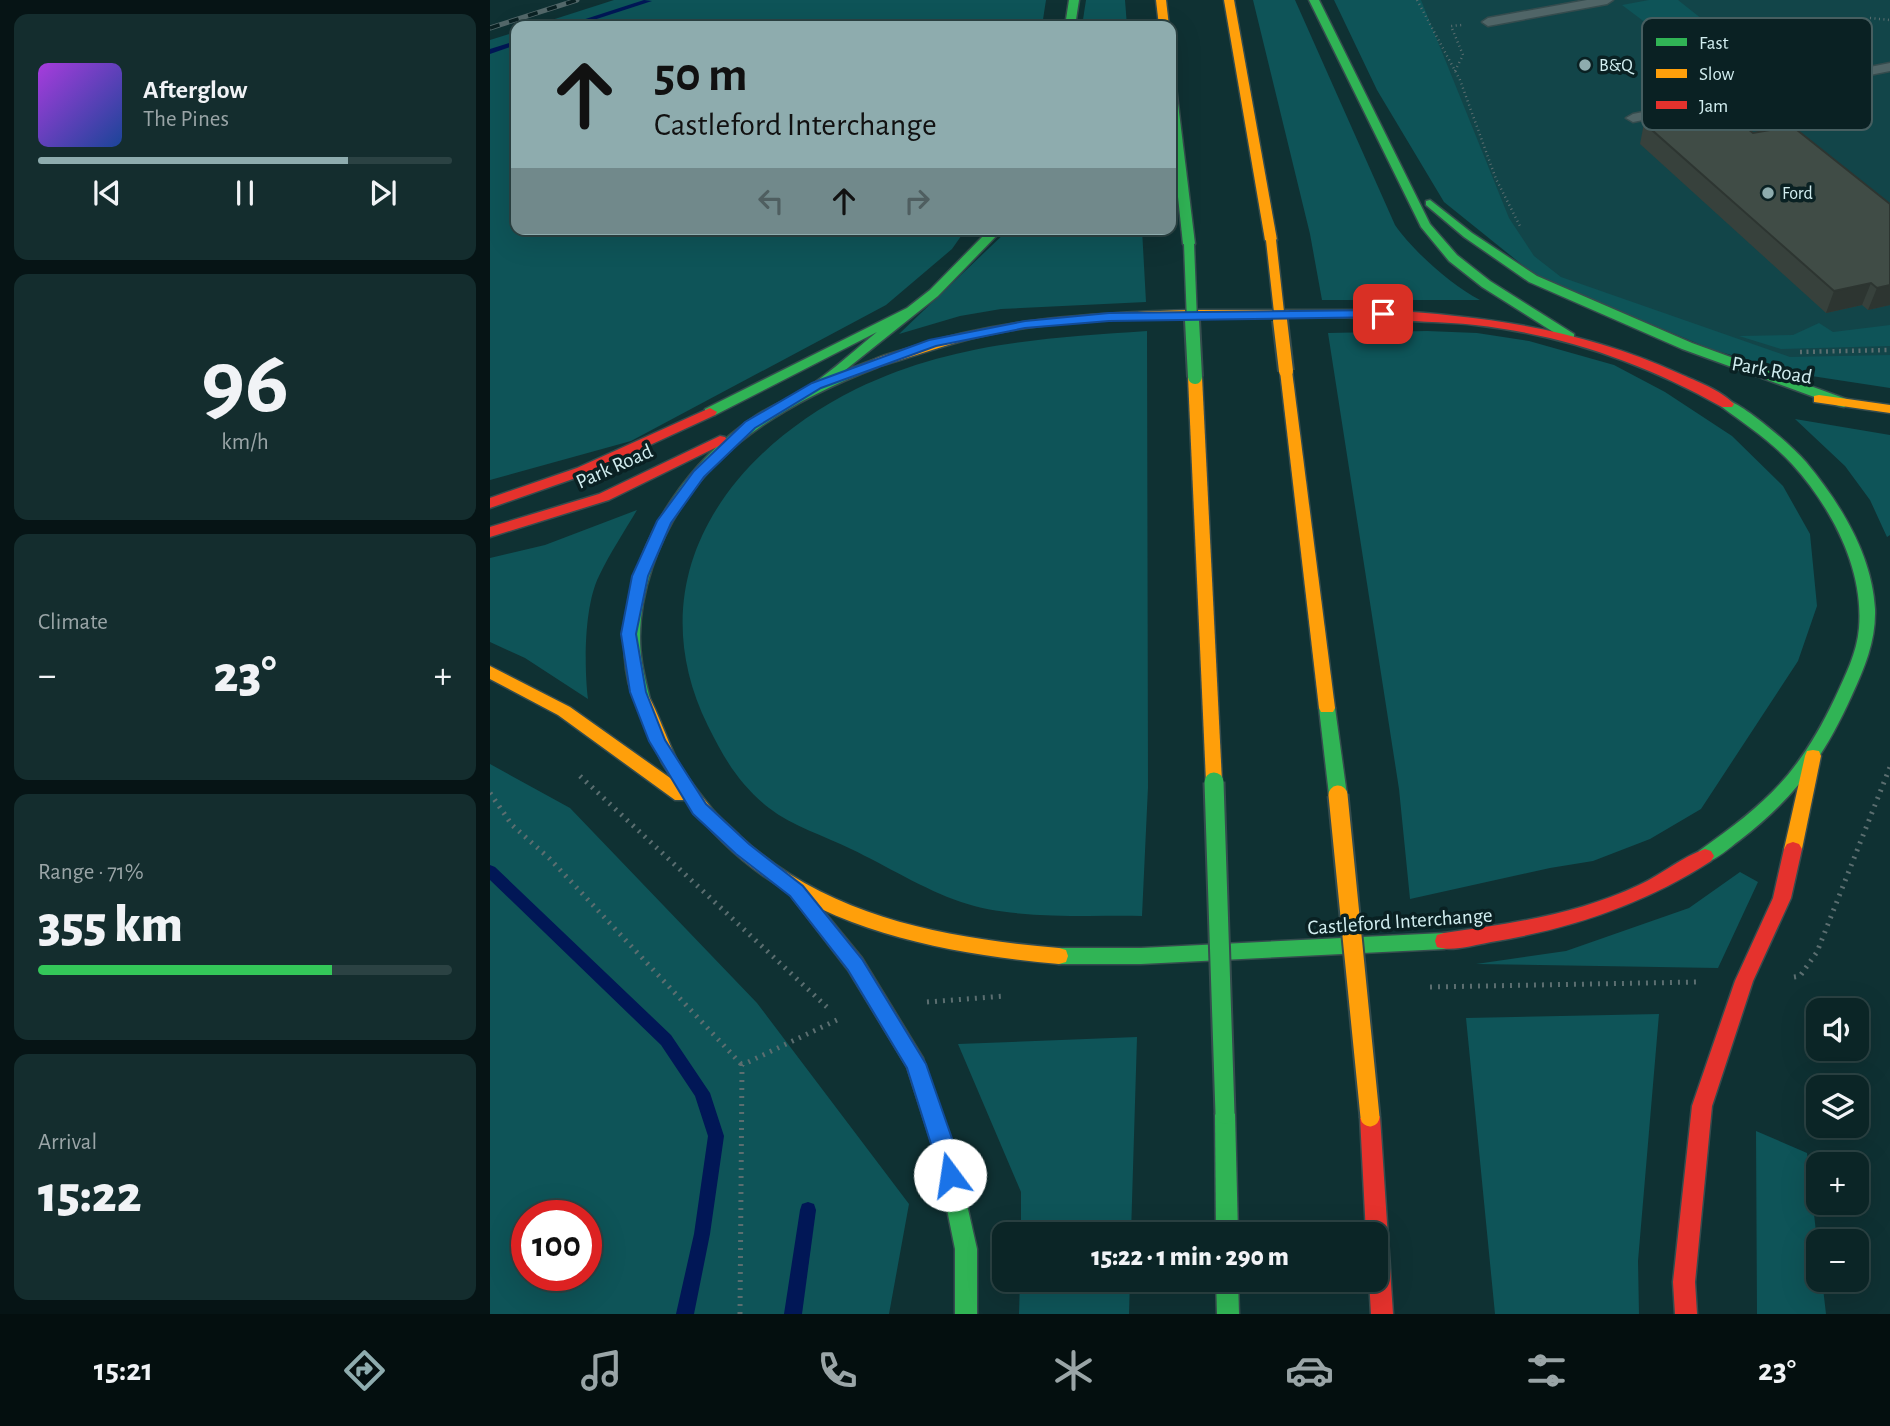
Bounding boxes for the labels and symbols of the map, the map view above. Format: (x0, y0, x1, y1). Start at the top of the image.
legend (1642, 18, 1872, 130)
text: Fast (1699, 34, 1729, 53)
marker: B&Q (1577, 57, 1593, 73)
place label: B&Q (1599, 57, 1635, 75)
text: Slow (1699, 65, 1735, 84)
text: Jam (1699, 97, 1728, 116)
marker: Ford (1760, 185, 1776, 201)
place label: Ford (1782, 185, 1813, 203)
pin (1353, 284, 1413, 344)
street label: Park Road (1730, 353, 1814, 388)
street label: Park Road (573, 440, 656, 493)
street label: Castleford Interchange (1307, 905, 1493, 938)
position arrow (913, 1138, 987, 1212)
speed limit sign: 100 (511, 1200, 602, 1291)

